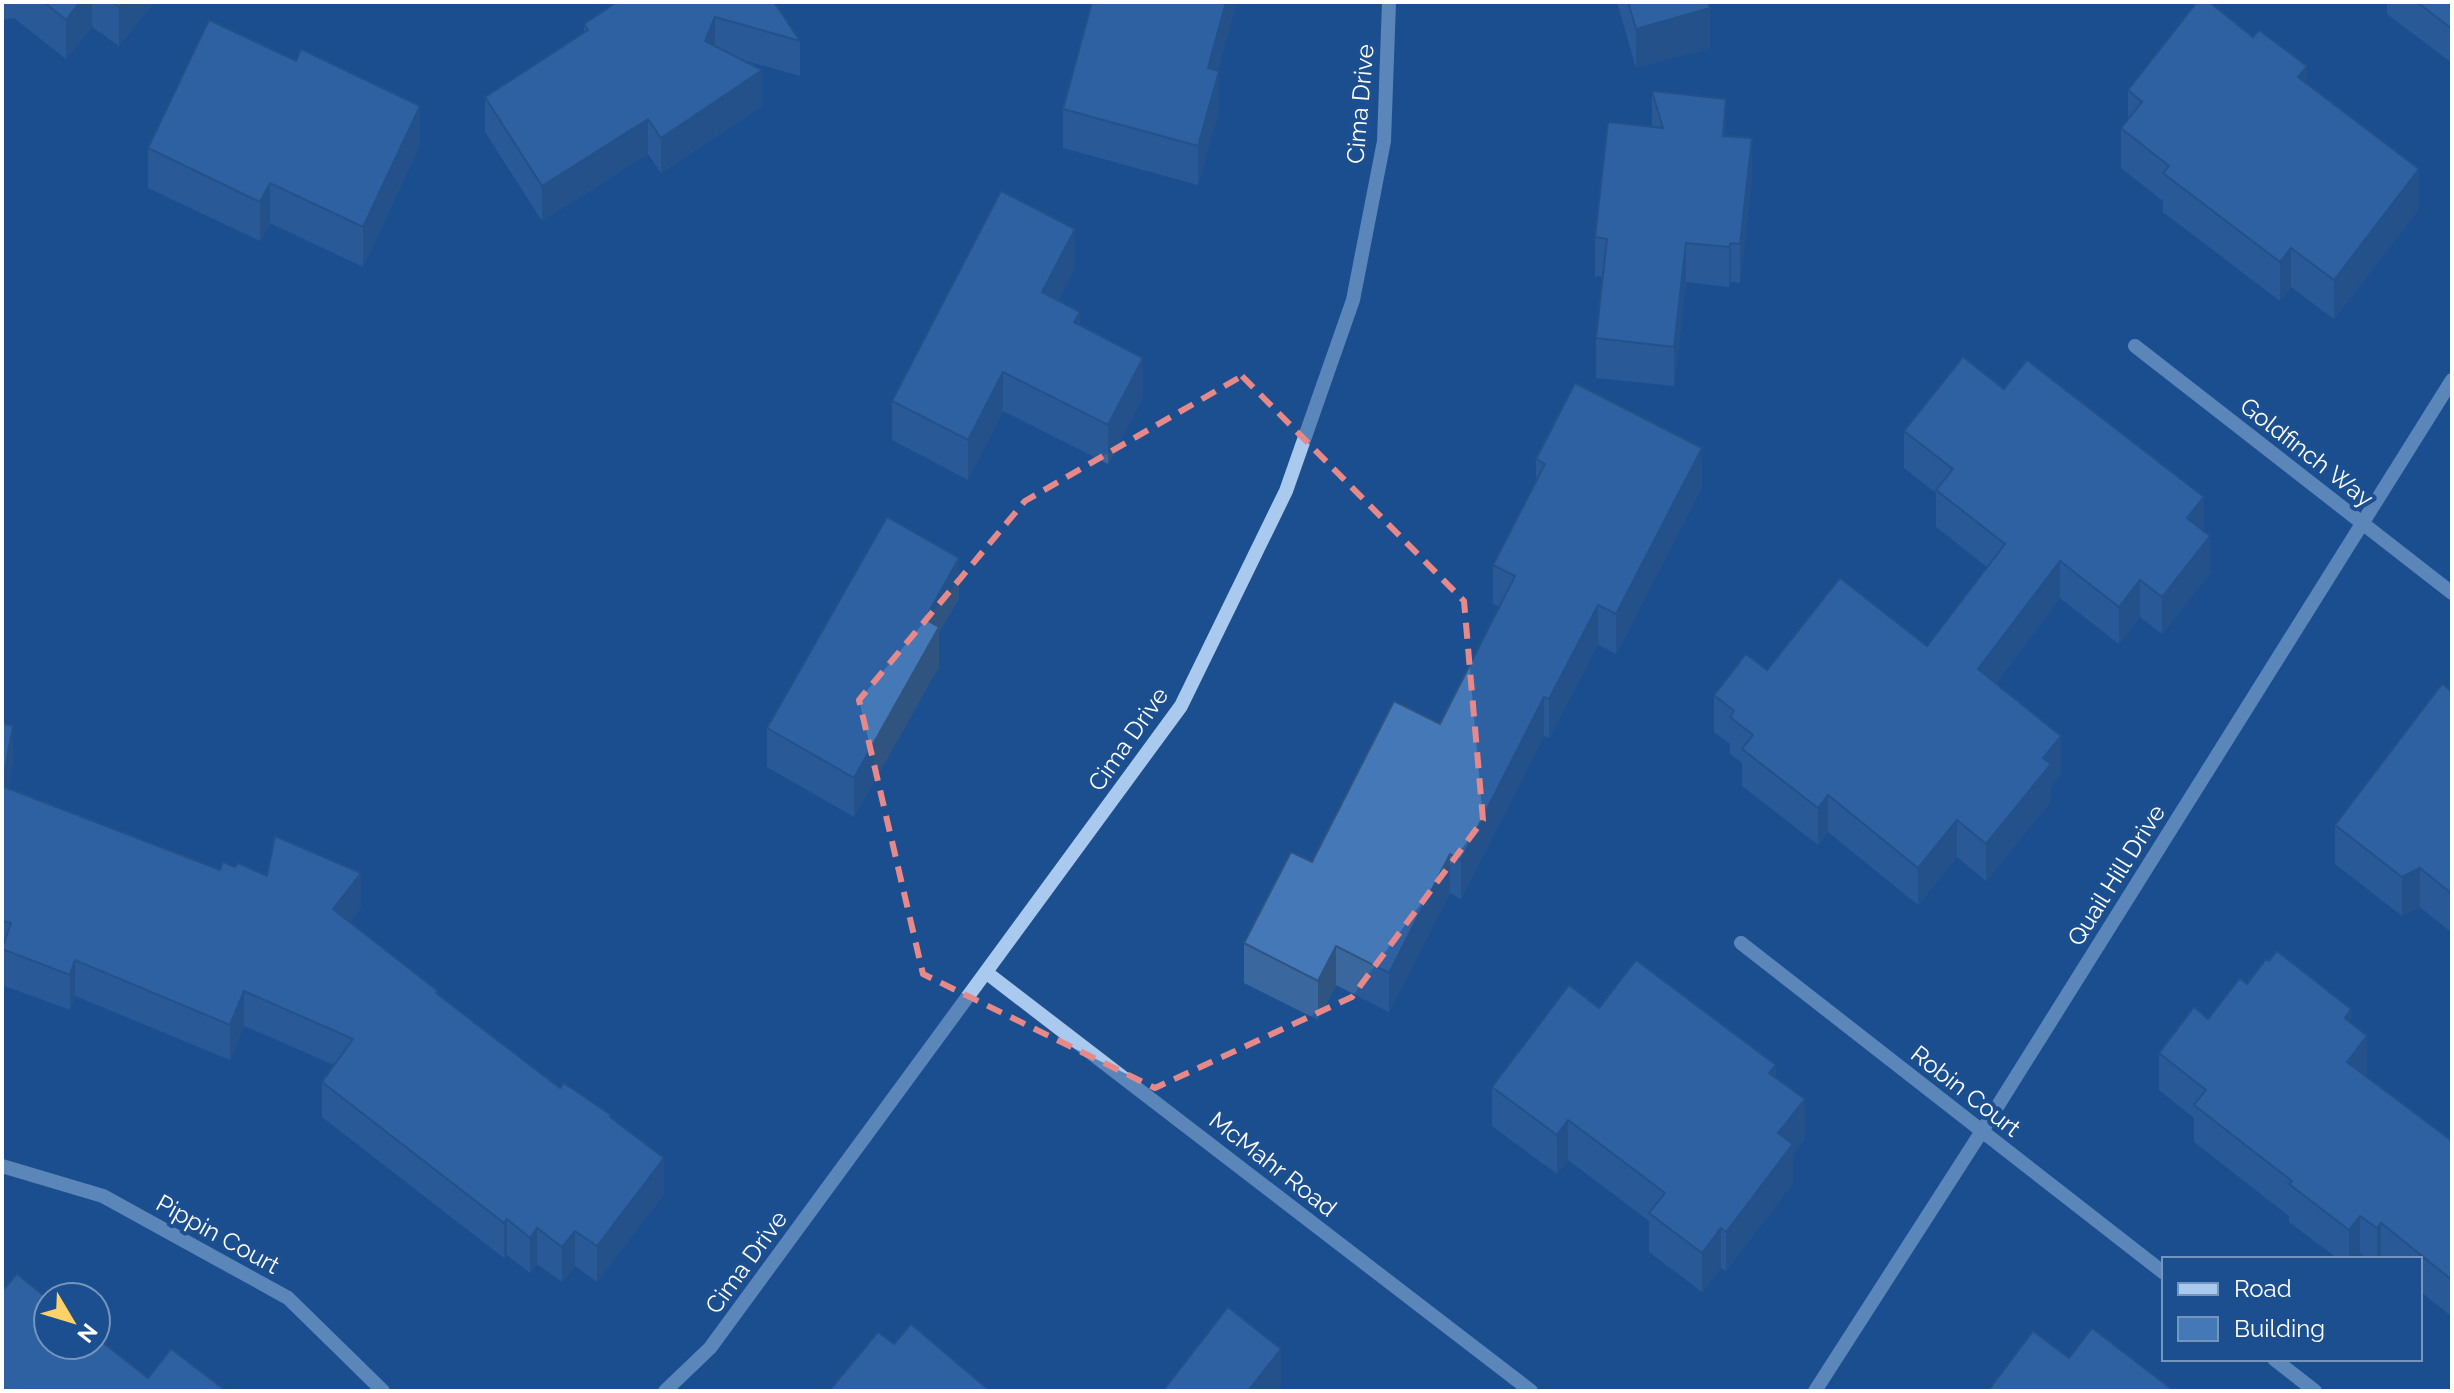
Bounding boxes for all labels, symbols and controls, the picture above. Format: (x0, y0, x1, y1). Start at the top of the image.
street label: Cima Drive (1340, 43, 1380, 165)
street label: Goldfinch Way (2235, 391, 2379, 513)
street label: Cima Drive (1082, 681, 1174, 797)
street label: Quail Hill Drive (2061, 799, 2171, 951)
street label: Robin Court (1905, 1039, 2027, 1143)
street label: McMahr Road (1204, 1105, 1342, 1223)
street label: Pippin Court (151, 1188, 285, 1280)
street label: Cima Drive (699, 1205, 793, 1319)
legend (2162, 1257, 2422, 1361)
text: Road (2234, 1274, 2292, 1303)
north arrow (32, 1281, 112, 1361)
text: Building (2234, 1314, 2325, 1343)
text: N (72, 1319, 103, 1348)

